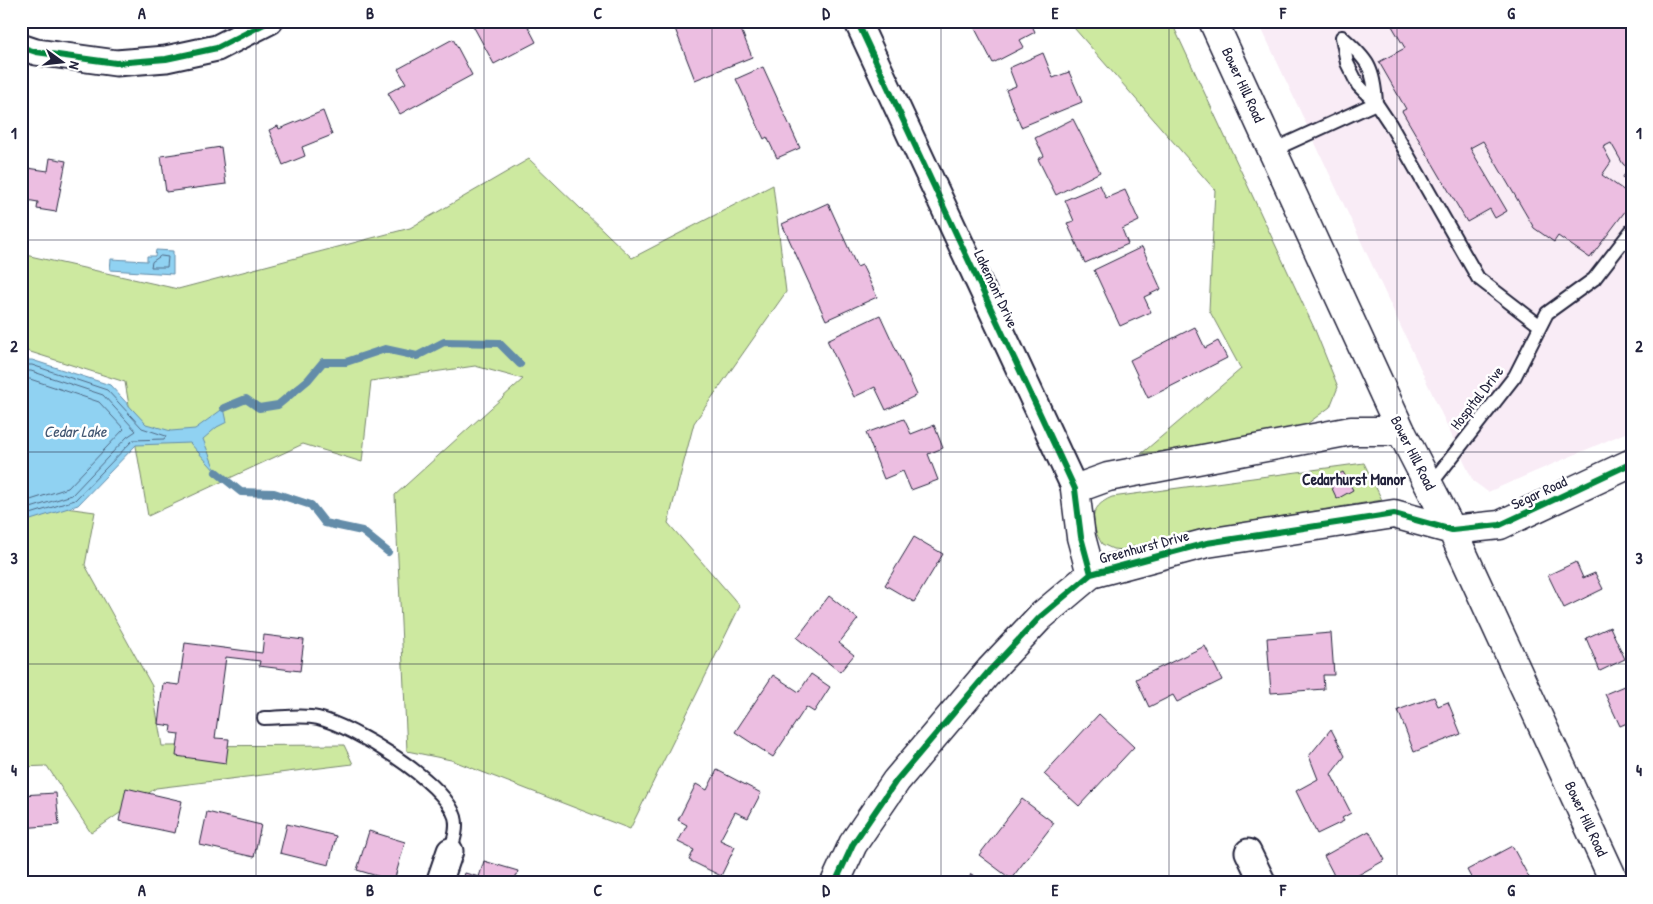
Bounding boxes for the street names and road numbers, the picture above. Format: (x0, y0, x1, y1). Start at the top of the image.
street label: Bower Hill Road (1217, 44, 1270, 126)
street label: Lakemont Drive (969, 246, 1024, 331)
street label: Hospital Drive (1445, 362, 1508, 434)
street label: Bower Hill Road (1386, 412, 1441, 494)
street label: Segar Road (1508, 470, 1570, 515)
street label: Greenhurst Drive (1097, 524, 1191, 569)
street label: Bower Hill Road (1560, 778, 1613, 860)

